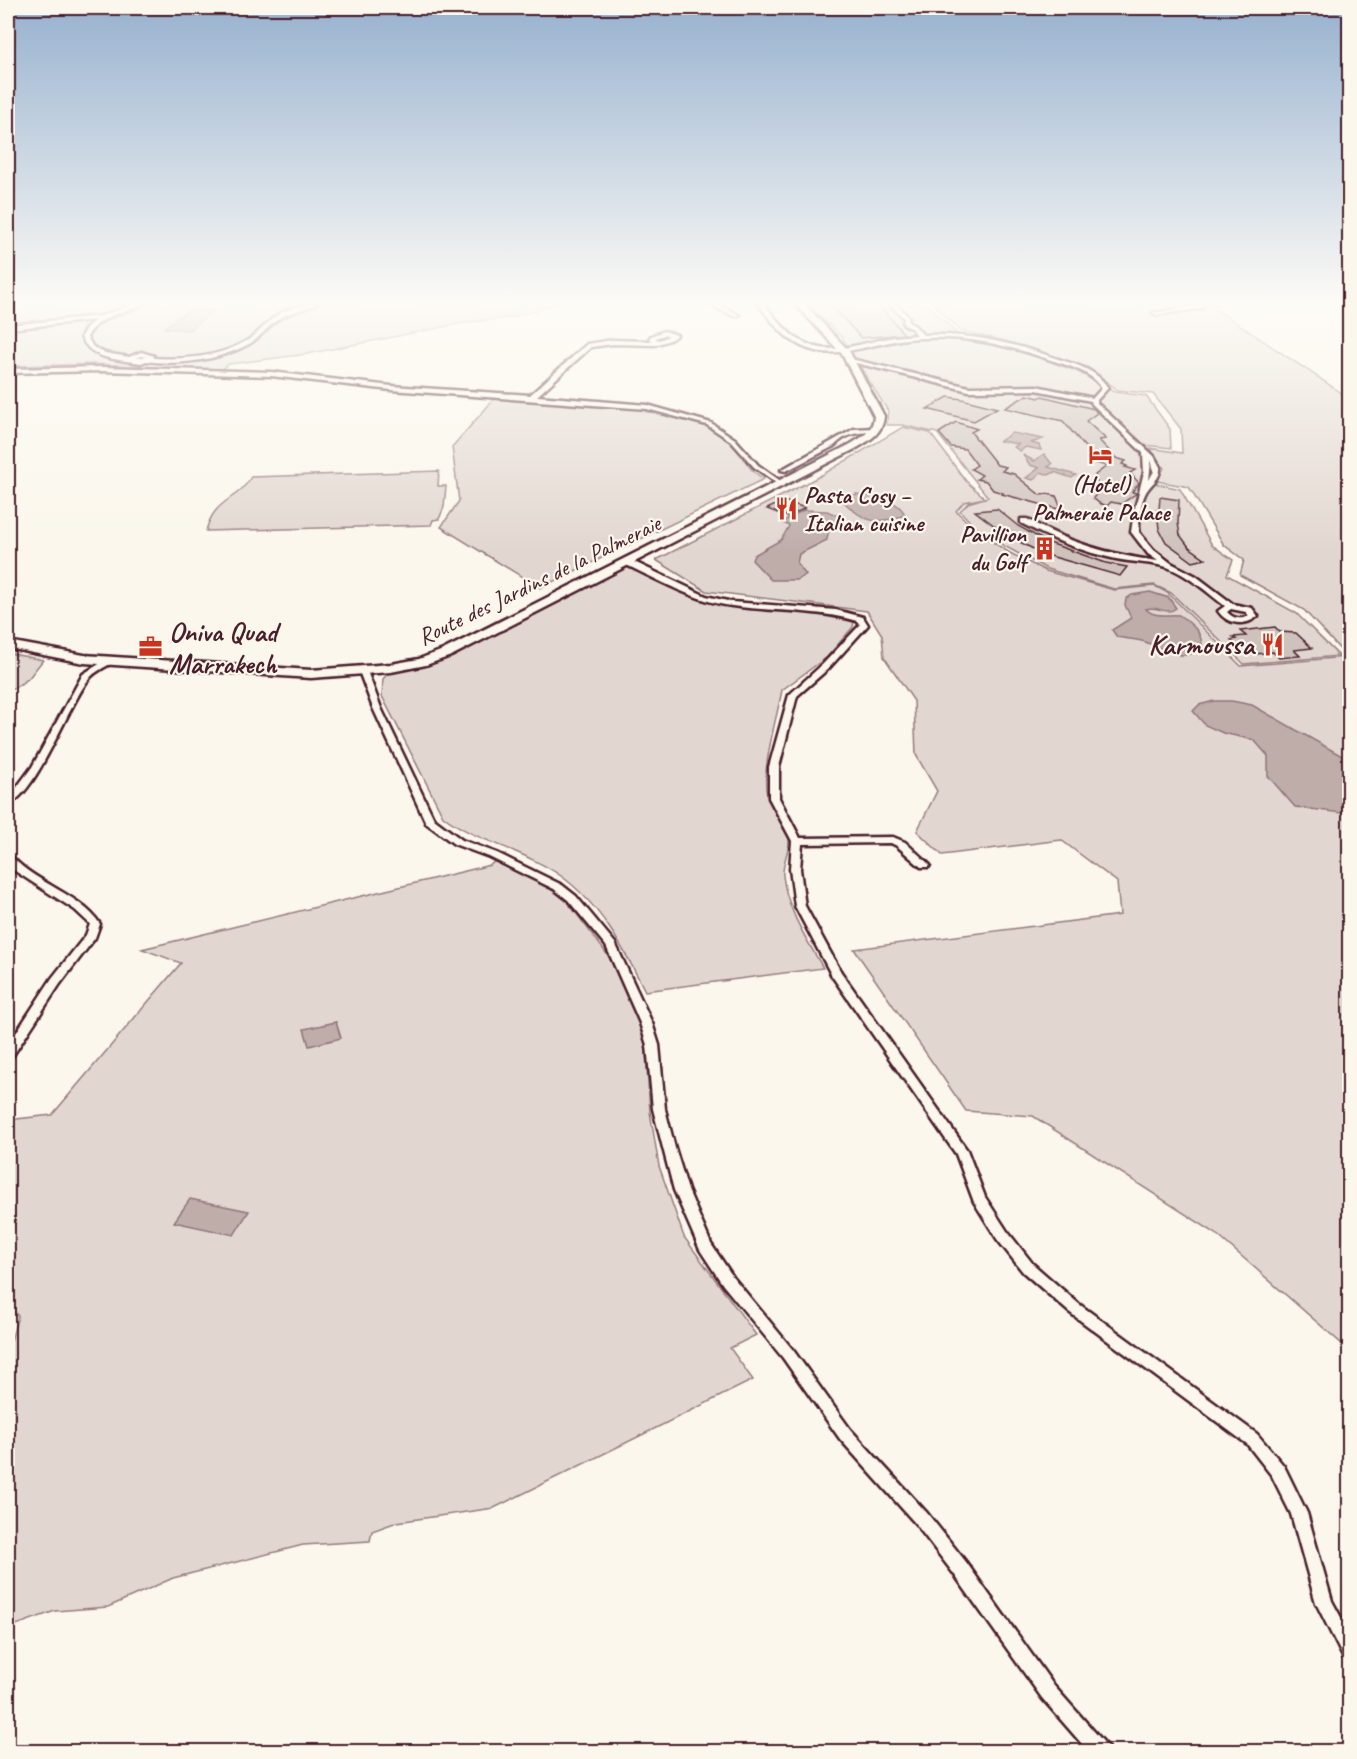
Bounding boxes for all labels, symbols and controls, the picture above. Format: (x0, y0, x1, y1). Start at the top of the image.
hotel icon: (Hotel) Palmeraie Palace (1088, 441, 1114, 467)
place label: (Hotel) Palmeraie Palace (1032, 469, 1172, 527)
place label: Pasta Cosy – Italian cuisine (804, 480, 925, 538)
restaurant icon: Pasta Cosy – Italian cuisine (773, 496, 799, 522)
street label: Route des Jardins de la Palmeraie (413, 507, 667, 652)
place label: Pavillion du Golf (960, 519, 1032, 577)
building icon: Pavillion du Golf (1031, 535, 1057, 561)
place label: Oniva Quad Marrakech (169, 614, 282, 681)
place label: Karmoussa (1149, 627, 1256, 662)
restaurant icon: Karmoussa (1259, 631, 1285, 657)
office icon: Oniva Quad Marrakech (138, 634, 164, 660)

